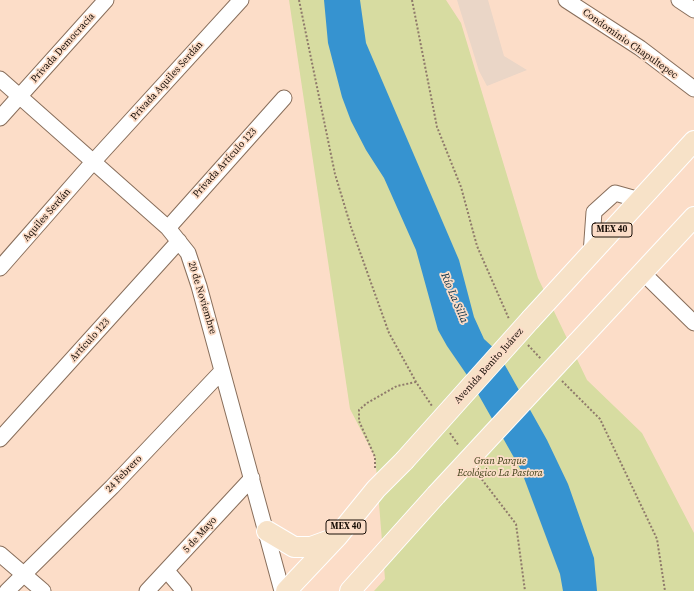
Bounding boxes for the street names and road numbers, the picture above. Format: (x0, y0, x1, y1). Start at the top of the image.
street label: Condominio Chapultepec (580, 6, 680, 82)
street label: Privada Democracia (29, 11, 97, 85)
street label: Privada Aquiles Serdán (128, 39, 206, 123)
street label: Privada Artículo 123 (191, 126, 259, 200)
street label: Aquiles Serdán (21, 186, 73, 244)
road number: MEX 40 (592, 223, 632, 237)
street label: 20 de Noviembre (185, 260, 219, 336)
street label: Artículo 123 (68, 316, 112, 364)
street label: Avenida Benito Juárez (452, 326, 526, 406)
street label: 24 Febrero (103, 453, 145, 495)
street label: 5 de Mayo (181, 514, 219, 556)
road number: MEX 40 (326, 520, 366, 534)

